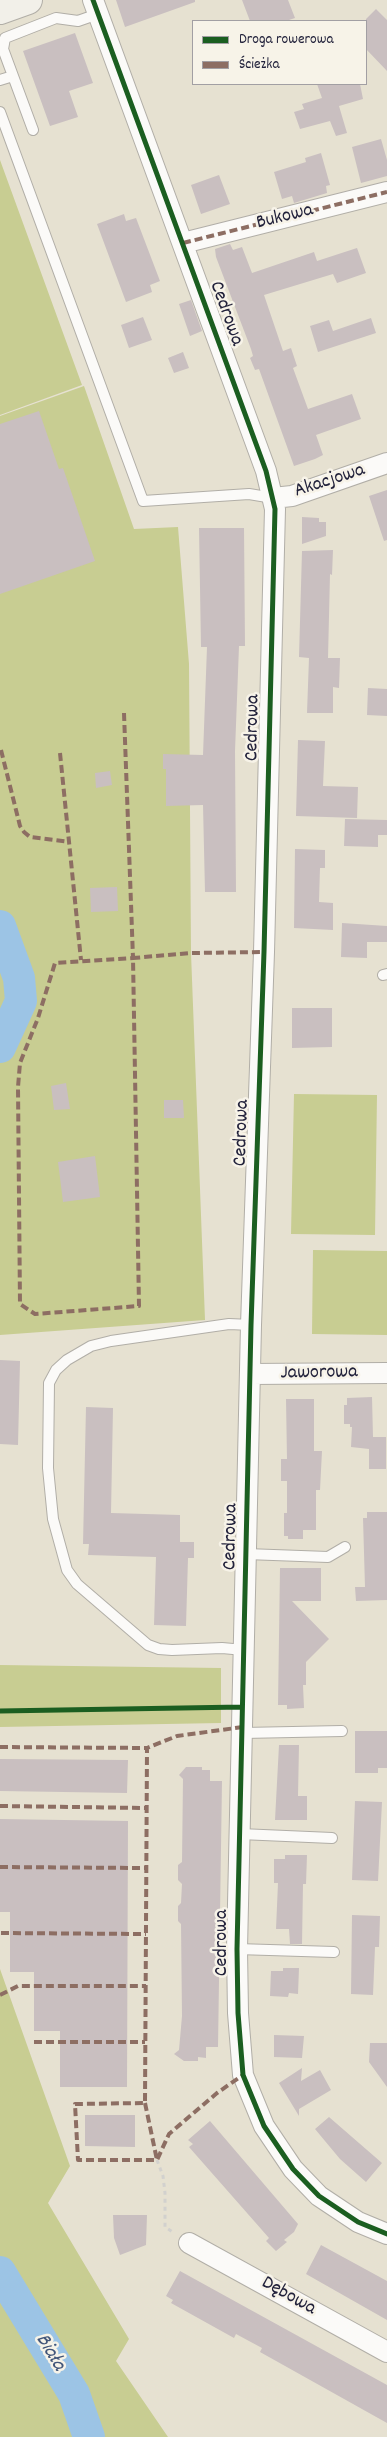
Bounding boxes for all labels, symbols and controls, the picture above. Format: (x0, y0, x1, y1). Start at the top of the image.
legend (192, 20, 367, 85)
text: Droga rowerowa (239, 29, 333, 51)
text: Ścieżka (239, 54, 279, 76)
street label: Bukowa (254, 199, 316, 237)
street label: Cedrowa (202, 279, 248, 349)
street label: Akacjowa (292, 459, 368, 505)
street label: Cedrowa (241, 694, 267, 762)
street label: Cedrowa (230, 1099, 256, 1167)
street label: Jaworowa (280, 1361, 358, 1387)
street label: Cedrowa (219, 1503, 245, 1571)
street label: Cedrowa (211, 1910, 235, 1976)
street label: Dębowa (256, 2272, 320, 2322)
water label: Biała (28, 2330, 70, 2376)

